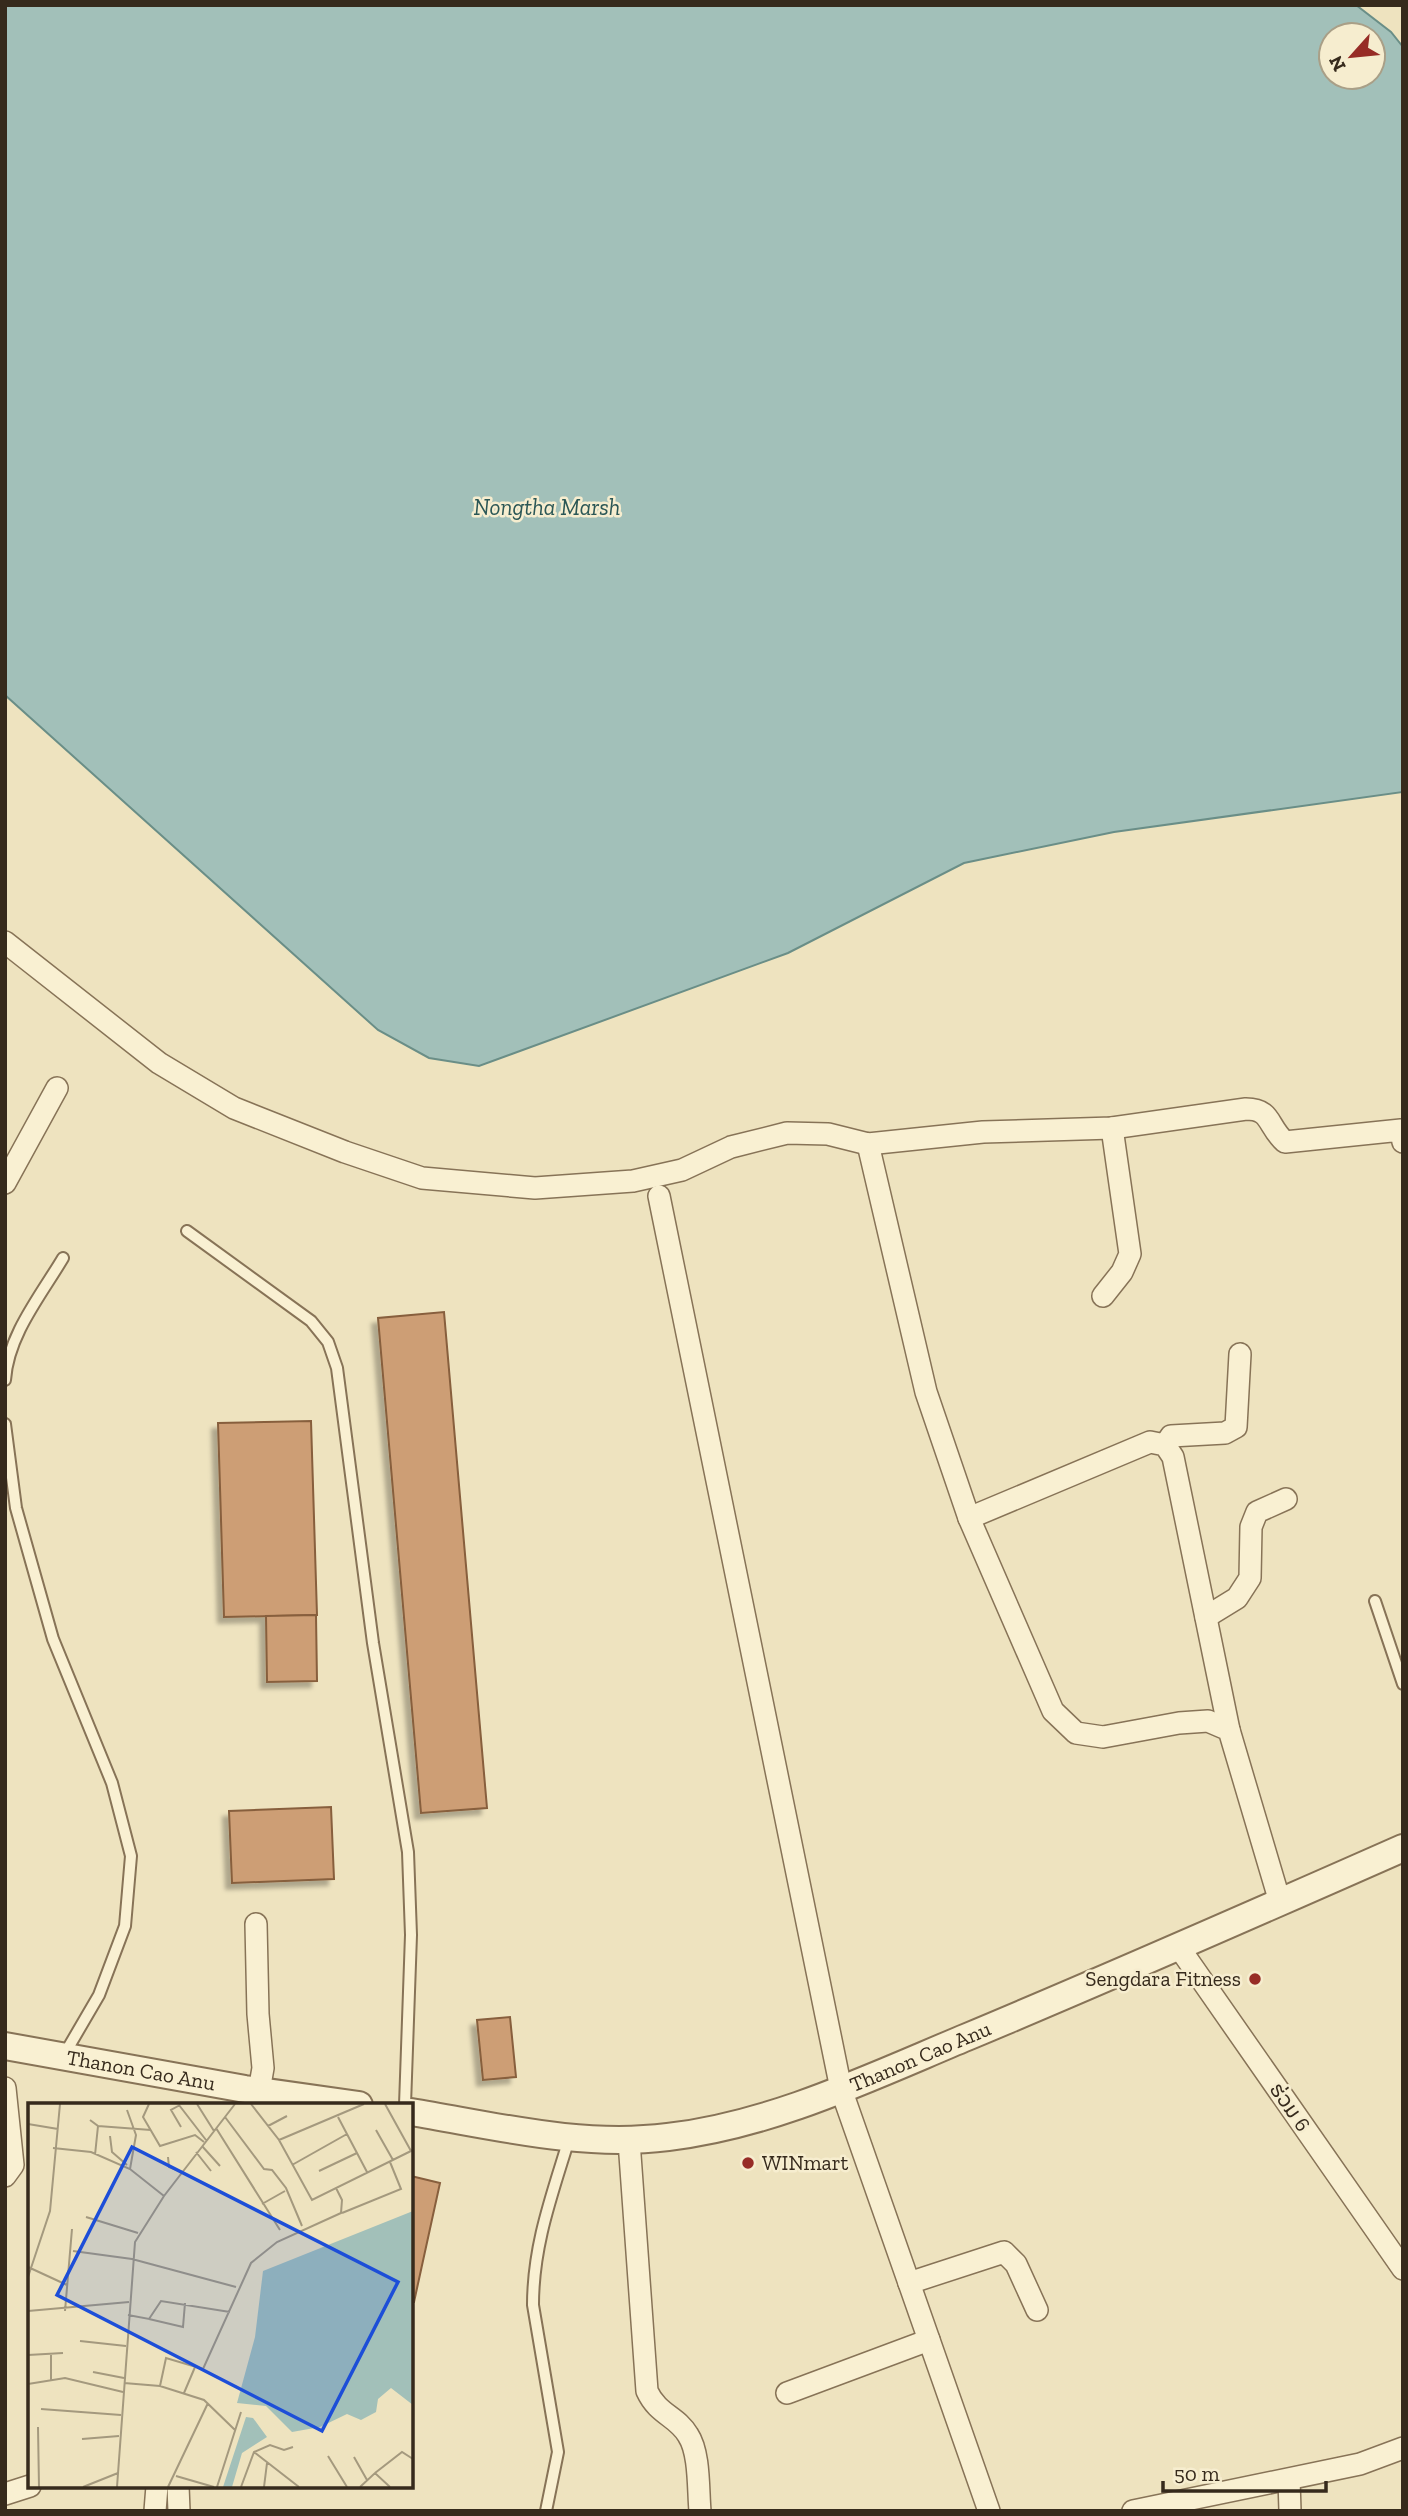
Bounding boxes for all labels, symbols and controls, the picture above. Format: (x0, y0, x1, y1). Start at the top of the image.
north arrow (1317, 21, 1387, 91)
text: N (1324, 52, 1351, 75)
water label: Nongtha Marsh (474, 493, 620, 521)
place label: Sengdara Fitness (1085, 1966, 1241, 1991)
marker: Sengdara Fitness (1247, 1971, 1263, 1987)
street label: Thanon Cao Anu (846, 2015, 995, 2097)
street label: Thanon Cao Anu (65, 2044, 218, 2095)
street label: ຮ່ວມ 6 (1265, 2077, 1316, 2136)
inset map (28, 2103, 413, 2488)
place label: WINmart (762, 2150, 848, 2175)
marker: WINmart (740, 2155, 756, 2171)
scale bar (1163, 2450, 1326, 2494)
text: 50 m (1174, 2461, 1220, 2486)

